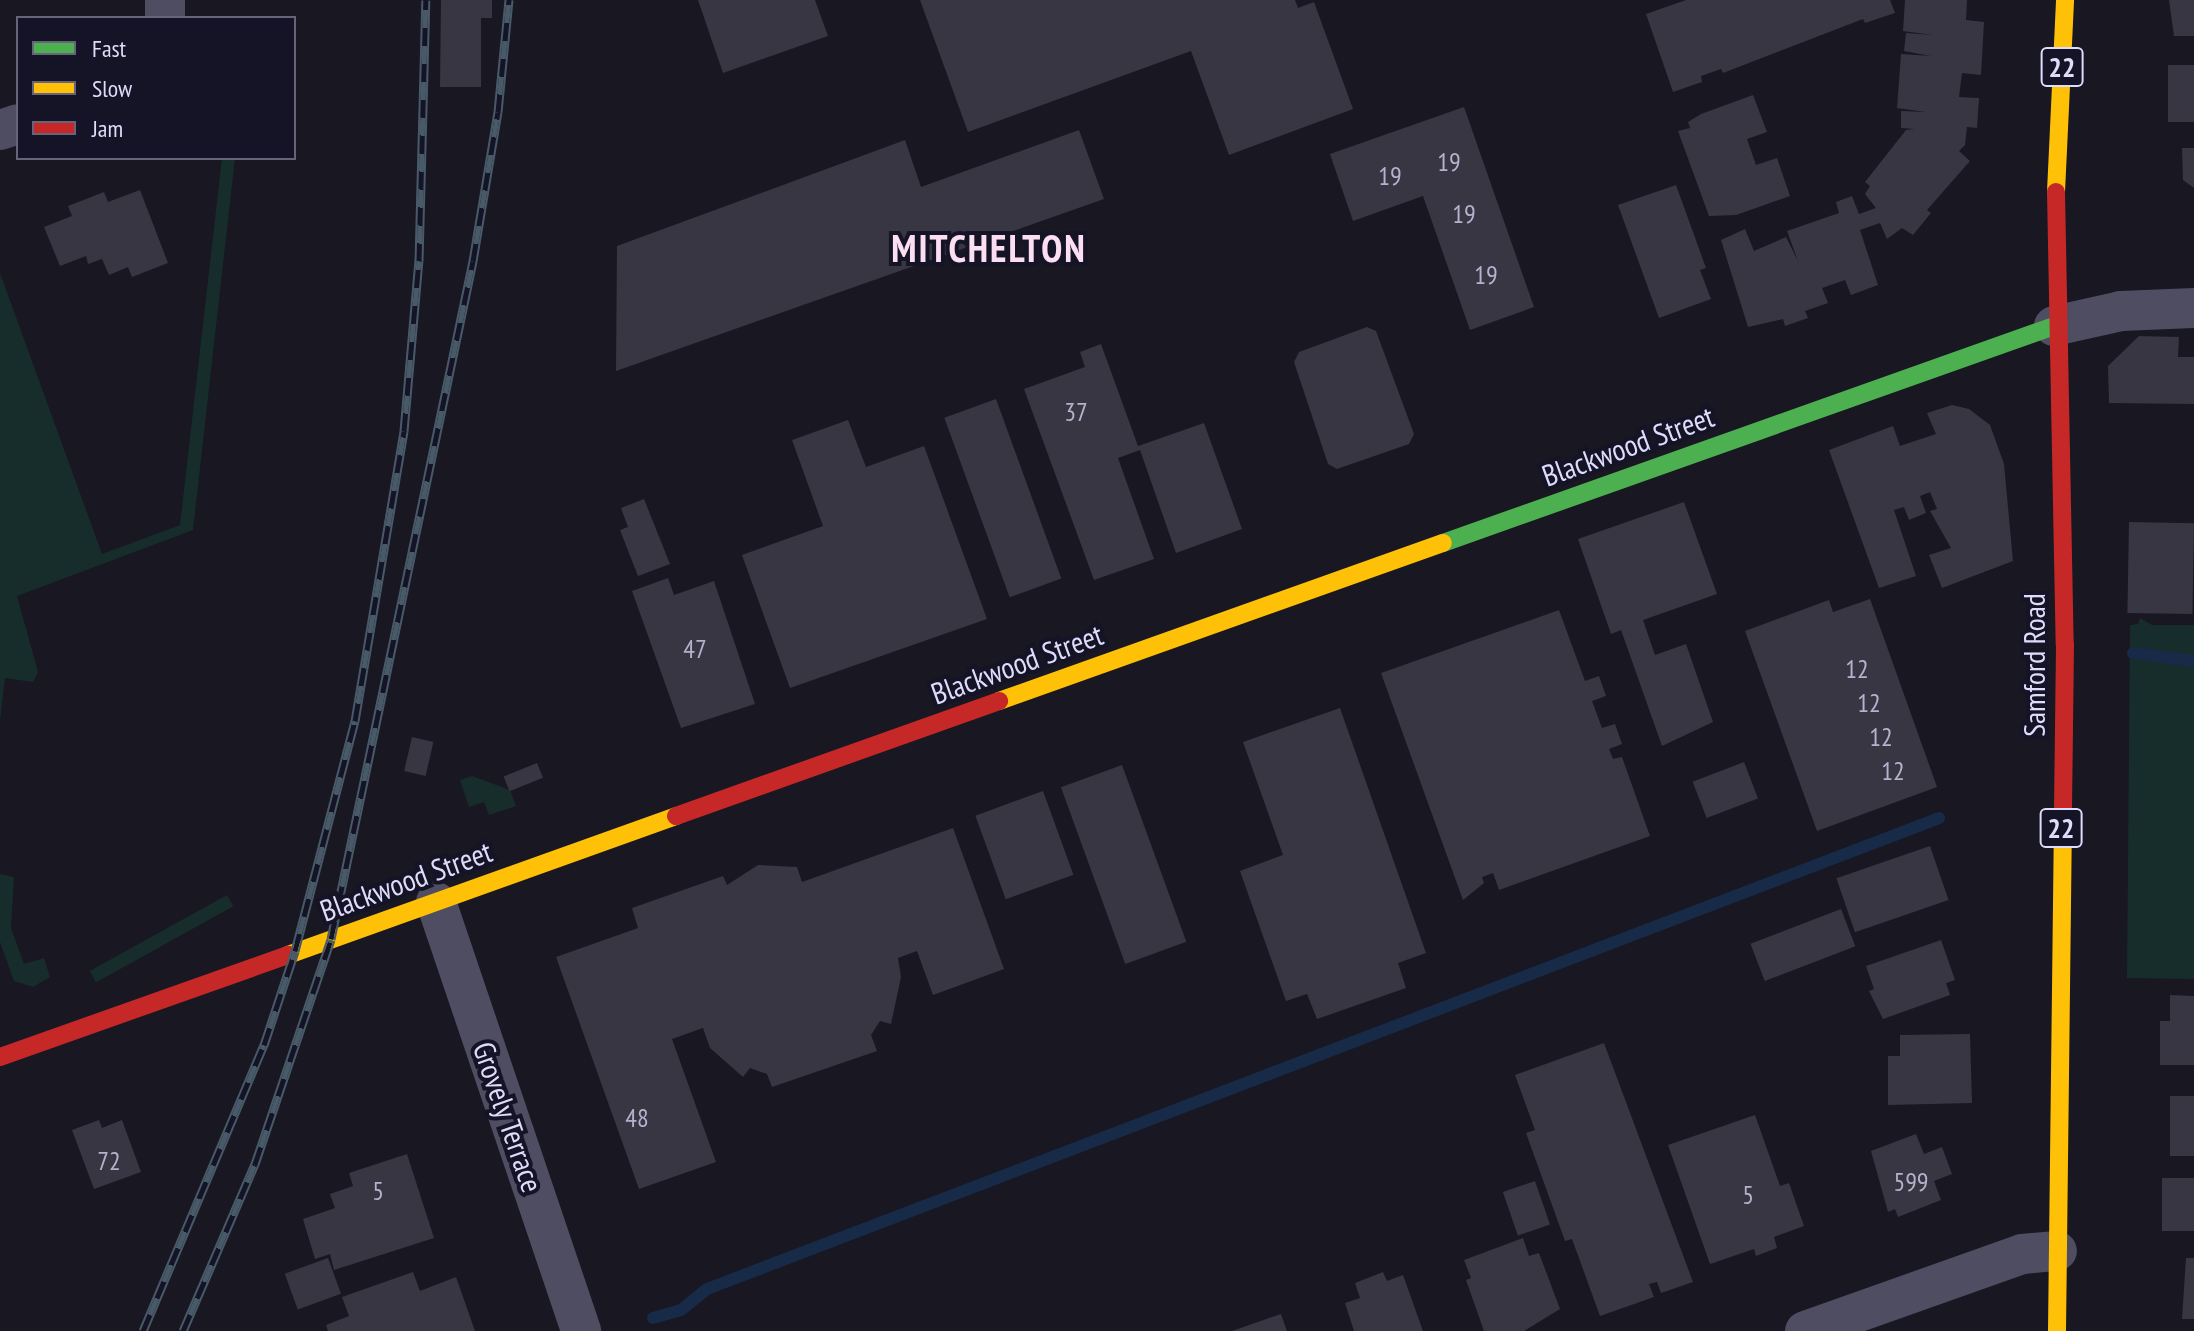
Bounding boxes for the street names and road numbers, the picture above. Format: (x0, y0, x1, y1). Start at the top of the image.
road number: 22 (2040, 43, 2084, 91)
street label: Blackwood Street (1537, 398, 1719, 494)
street label: Samford Road (2016, 593, 2052, 737)
street label: Blackwood Street (926, 616, 1108, 712)
road number: 22 (2039, 804, 2083, 852)
street label: Blackwood Street (315, 833, 497, 929)
street label: Grovely Terrace (465, 1036, 551, 1198)

